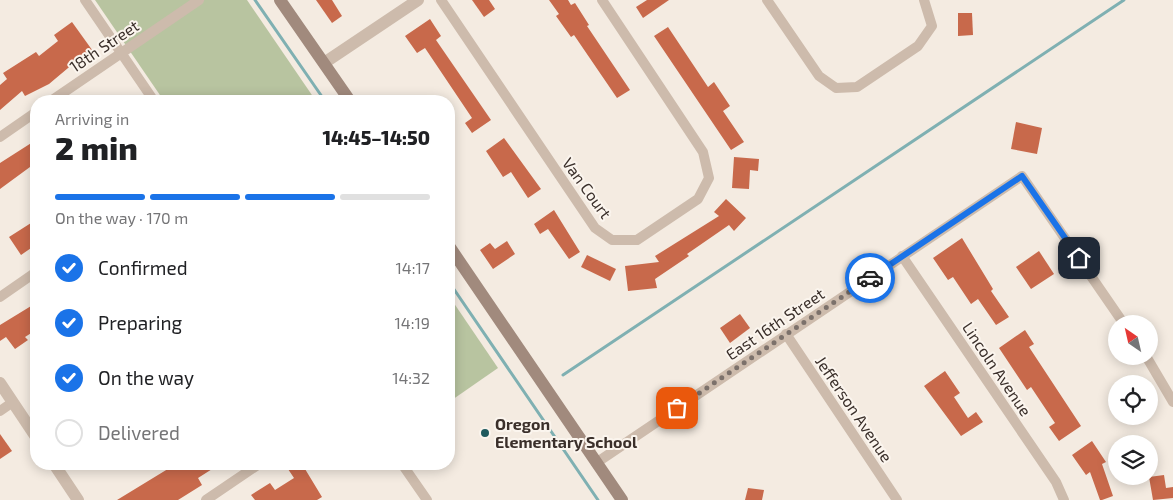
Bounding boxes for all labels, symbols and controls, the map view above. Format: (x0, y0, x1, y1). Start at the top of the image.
street label: 18th Street (65, 15, 142, 76)
text: Arriving in (55, 109, 129, 128)
text: 14:45–14:50 (322, 126, 430, 149)
text: 2 min (55, 128, 138, 166)
street label: Van Court (559, 153, 616, 222)
text: On the way · 170 m (55, 208, 188, 227)
pin (1058, 237, 1100, 279)
icon: home (1065, 244, 1093, 272)
courier (845, 253, 895, 303)
icon: check (55, 254, 83, 282)
text: Confirmed (98, 256, 188, 279)
text: 14:17 (395, 258, 430, 277)
icon: car (856, 264, 884, 292)
street label: East 16th Street (722, 284, 827, 363)
icon: check (55, 309, 83, 337)
text: Preparing (98, 311, 182, 334)
text: 14:19 (394, 313, 430, 332)
north arrow (1108, 315, 1158, 365)
map controls (1108, 315, 1158, 485)
street label: Lincoln Avenue (959, 318, 1036, 419)
street label: Jefferson Avenue (812, 352, 897, 465)
icon: check (55, 364, 83, 392)
text: On the way (98, 366, 194, 389)
text: 14:32 (392, 368, 430, 387)
button: locate (1108, 375, 1158, 425)
pin (656, 387, 698, 429)
icon: bag (663, 394, 691, 422)
place label: Oregon Elementary School (495, 414, 638, 452)
text: Delivered (98, 421, 180, 444)
marker: Oregon Elementary School (479, 427, 491, 439)
button: layers (1108, 435, 1158, 485)

